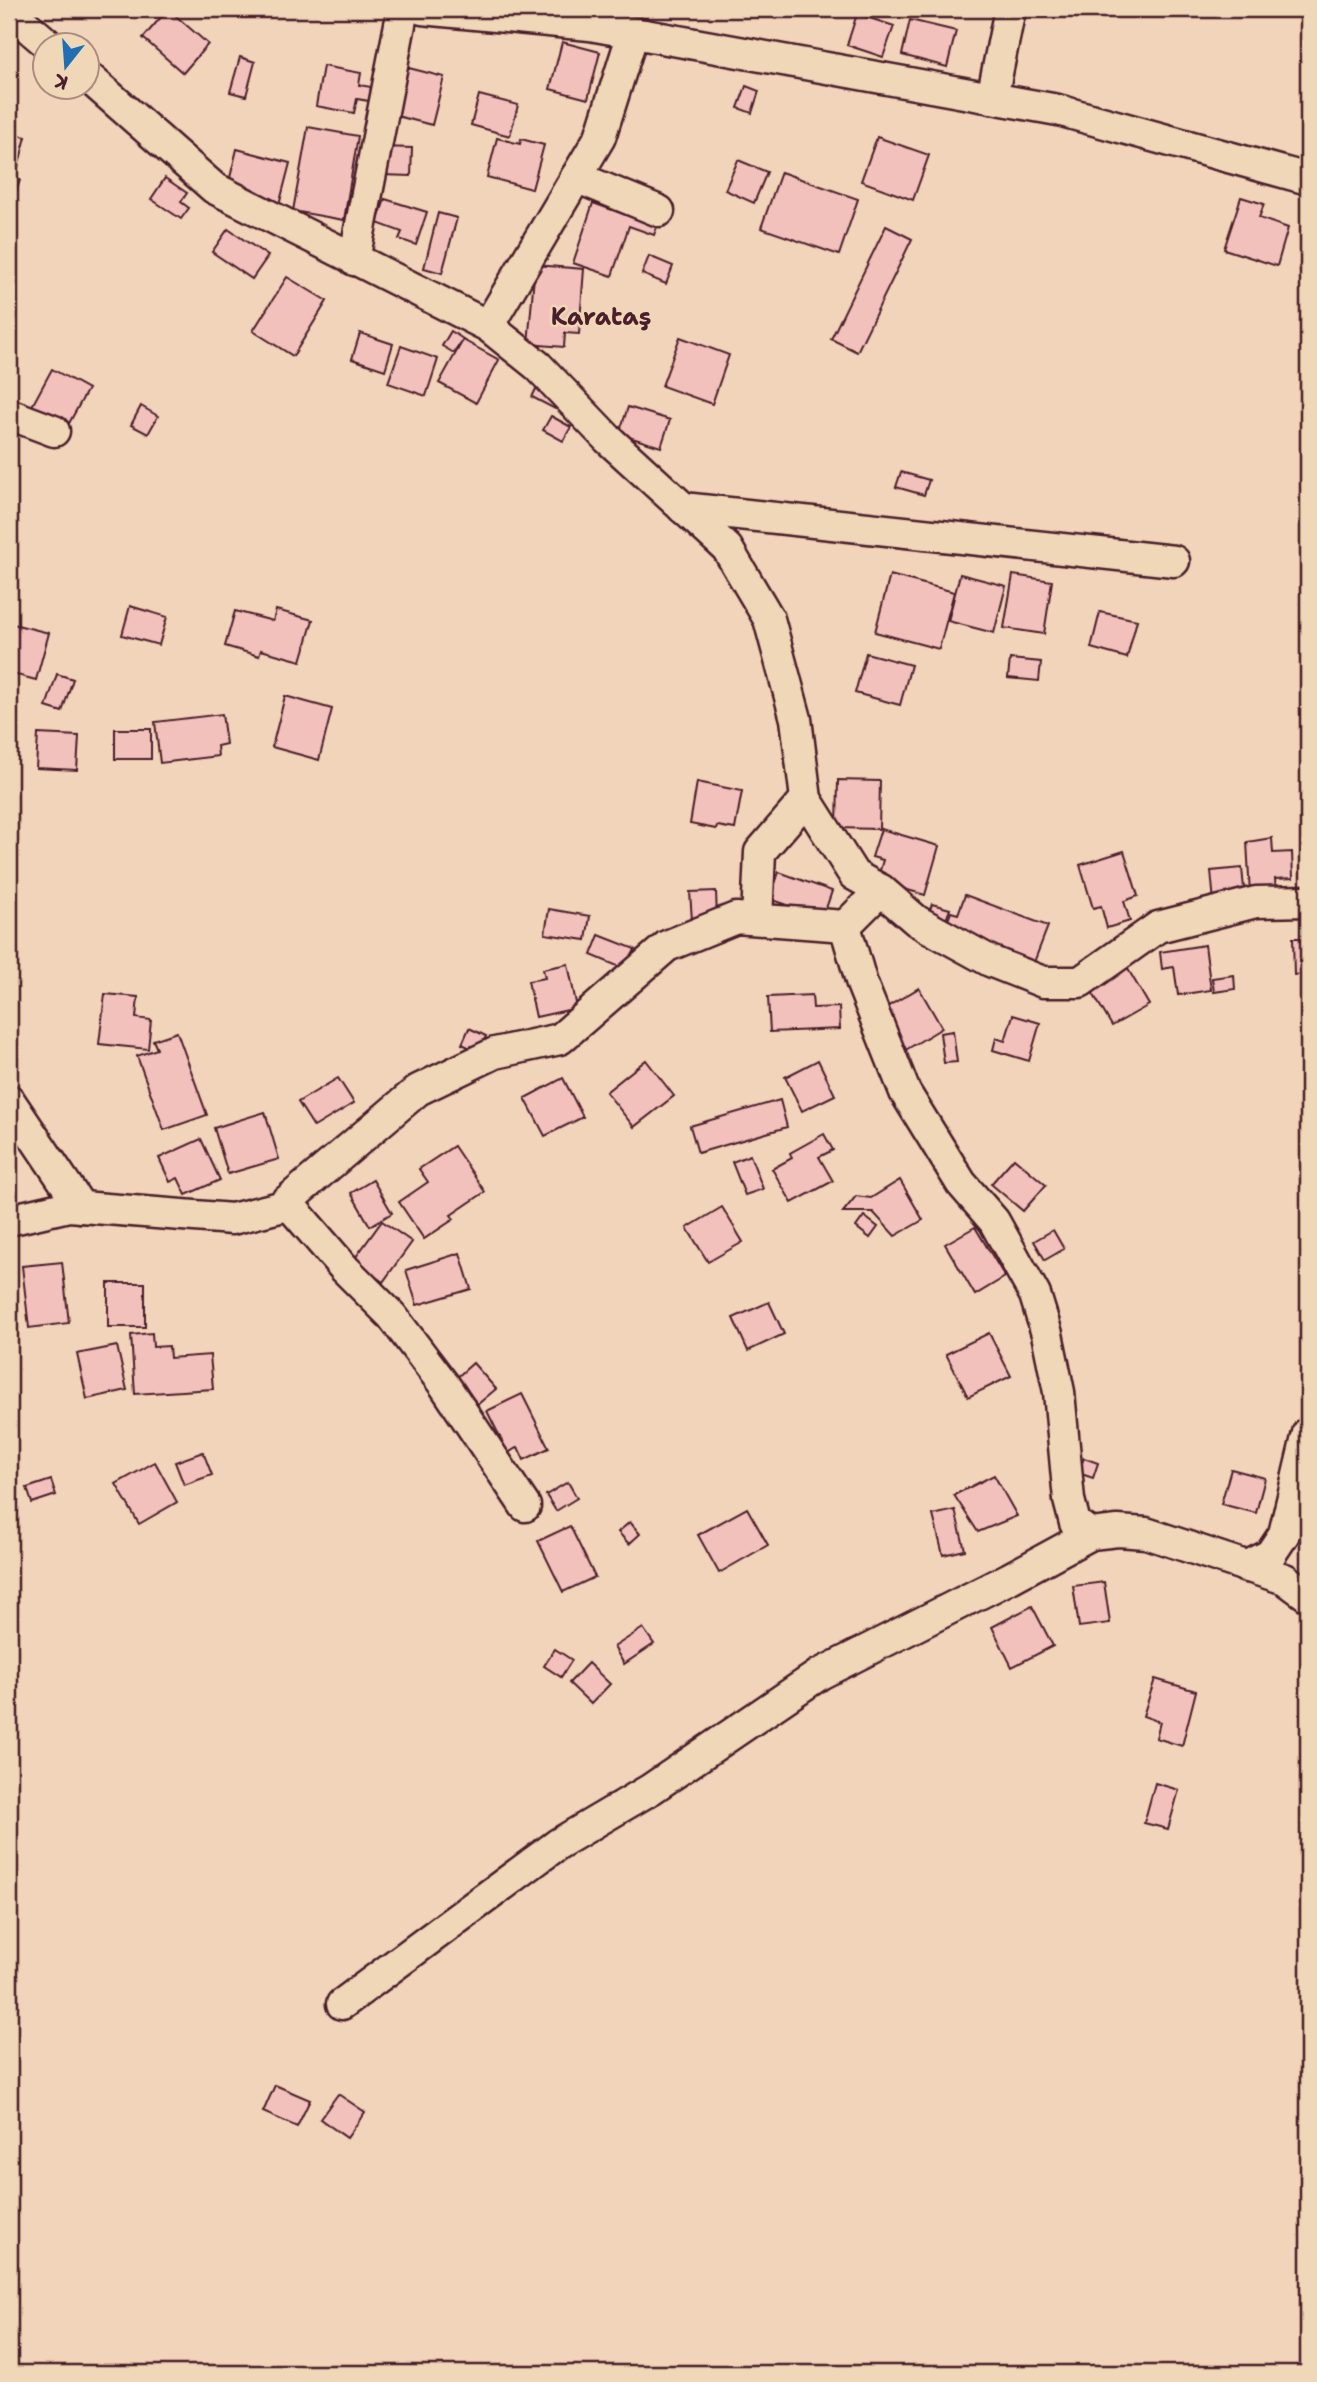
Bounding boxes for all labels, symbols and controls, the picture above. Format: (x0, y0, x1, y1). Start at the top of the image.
north arrow (32, 32, 102, 102)
text: K (51, 68, 71, 96)
district label: Karataş (551, 301, 651, 333)

